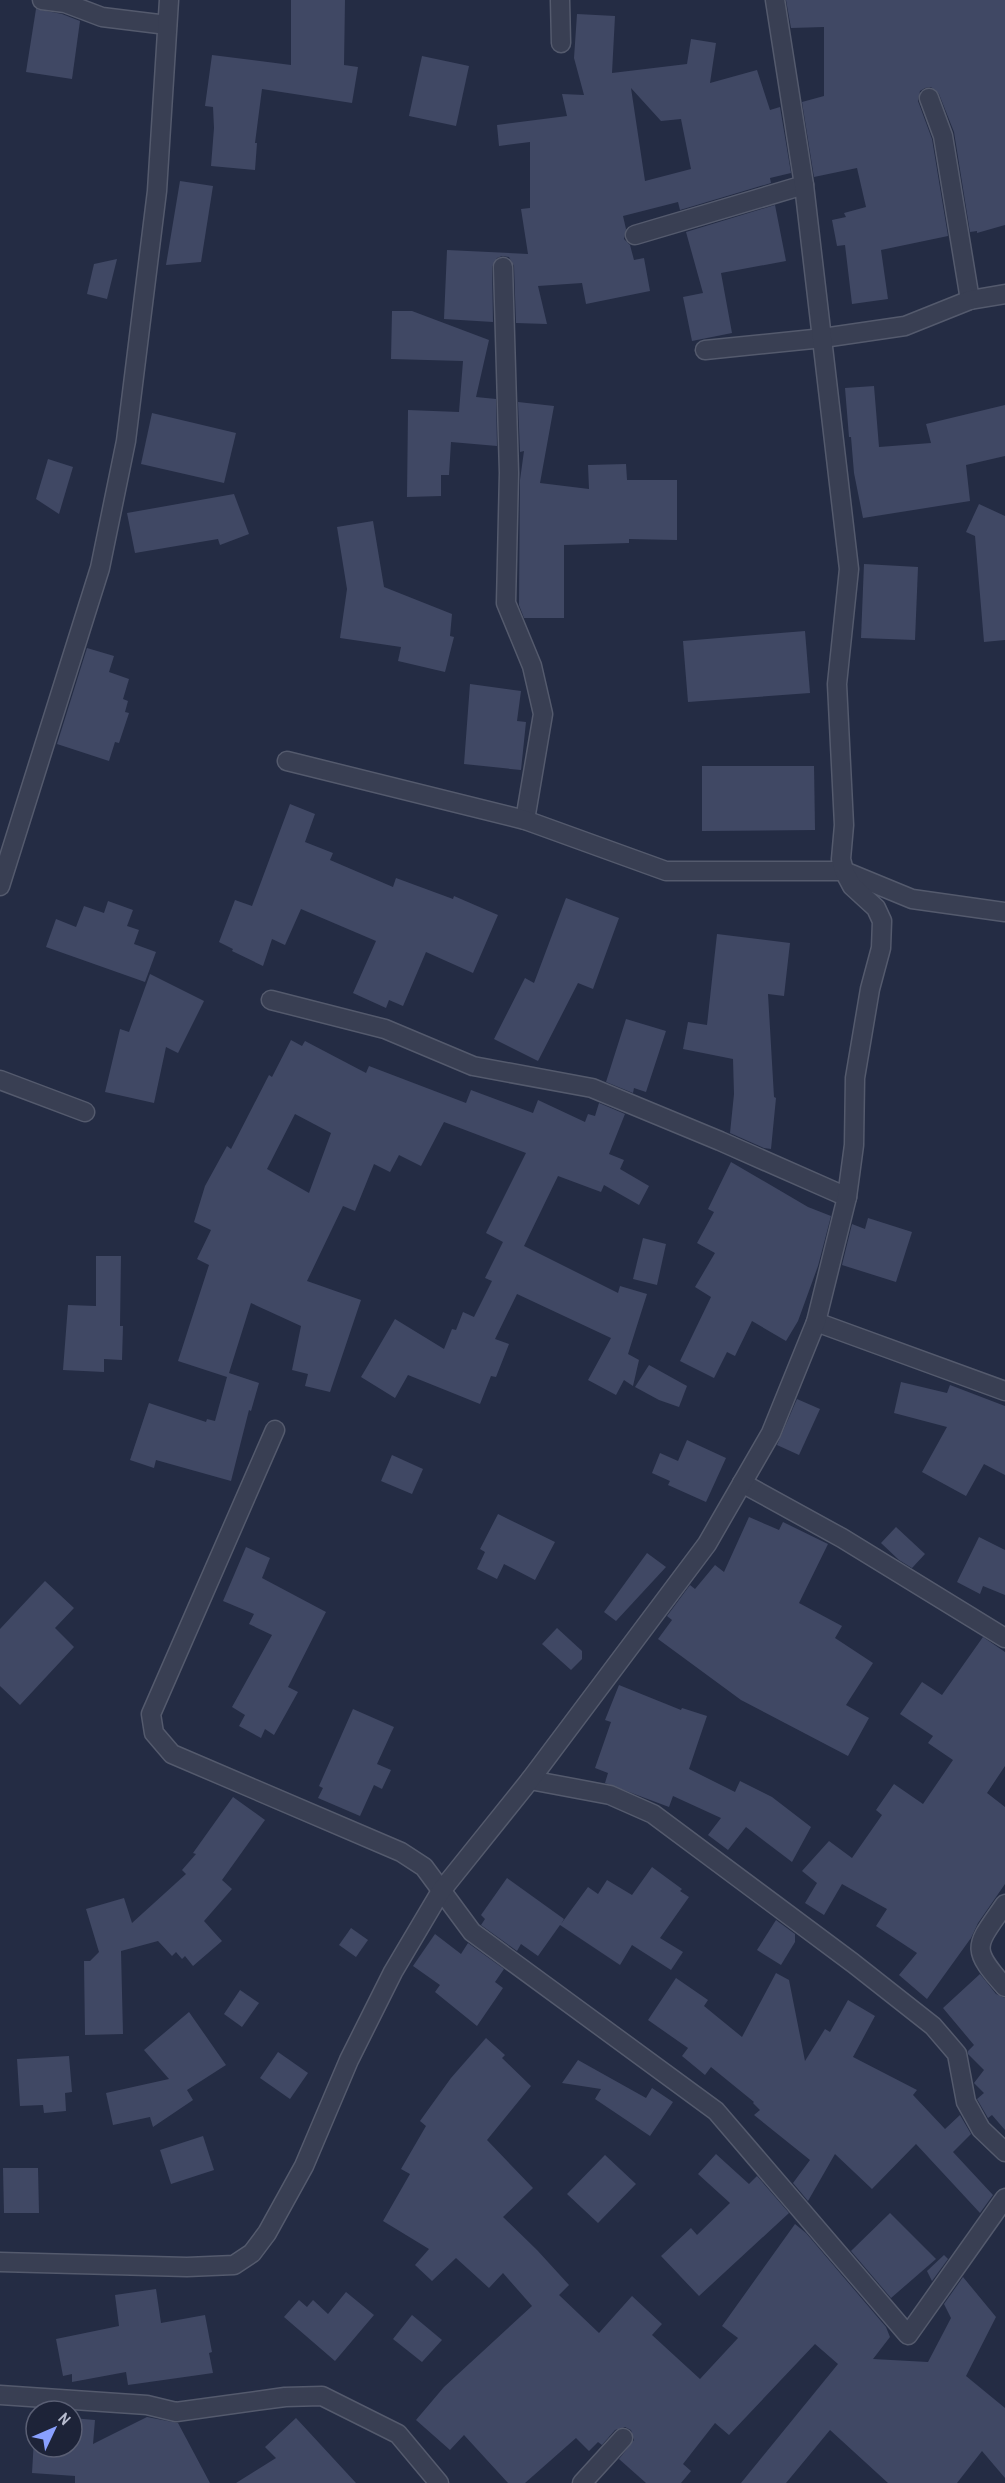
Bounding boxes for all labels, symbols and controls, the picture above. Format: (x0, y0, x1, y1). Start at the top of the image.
north arrow (24, 2399, 84, 2459)
text: N (54, 2408, 76, 2430)

